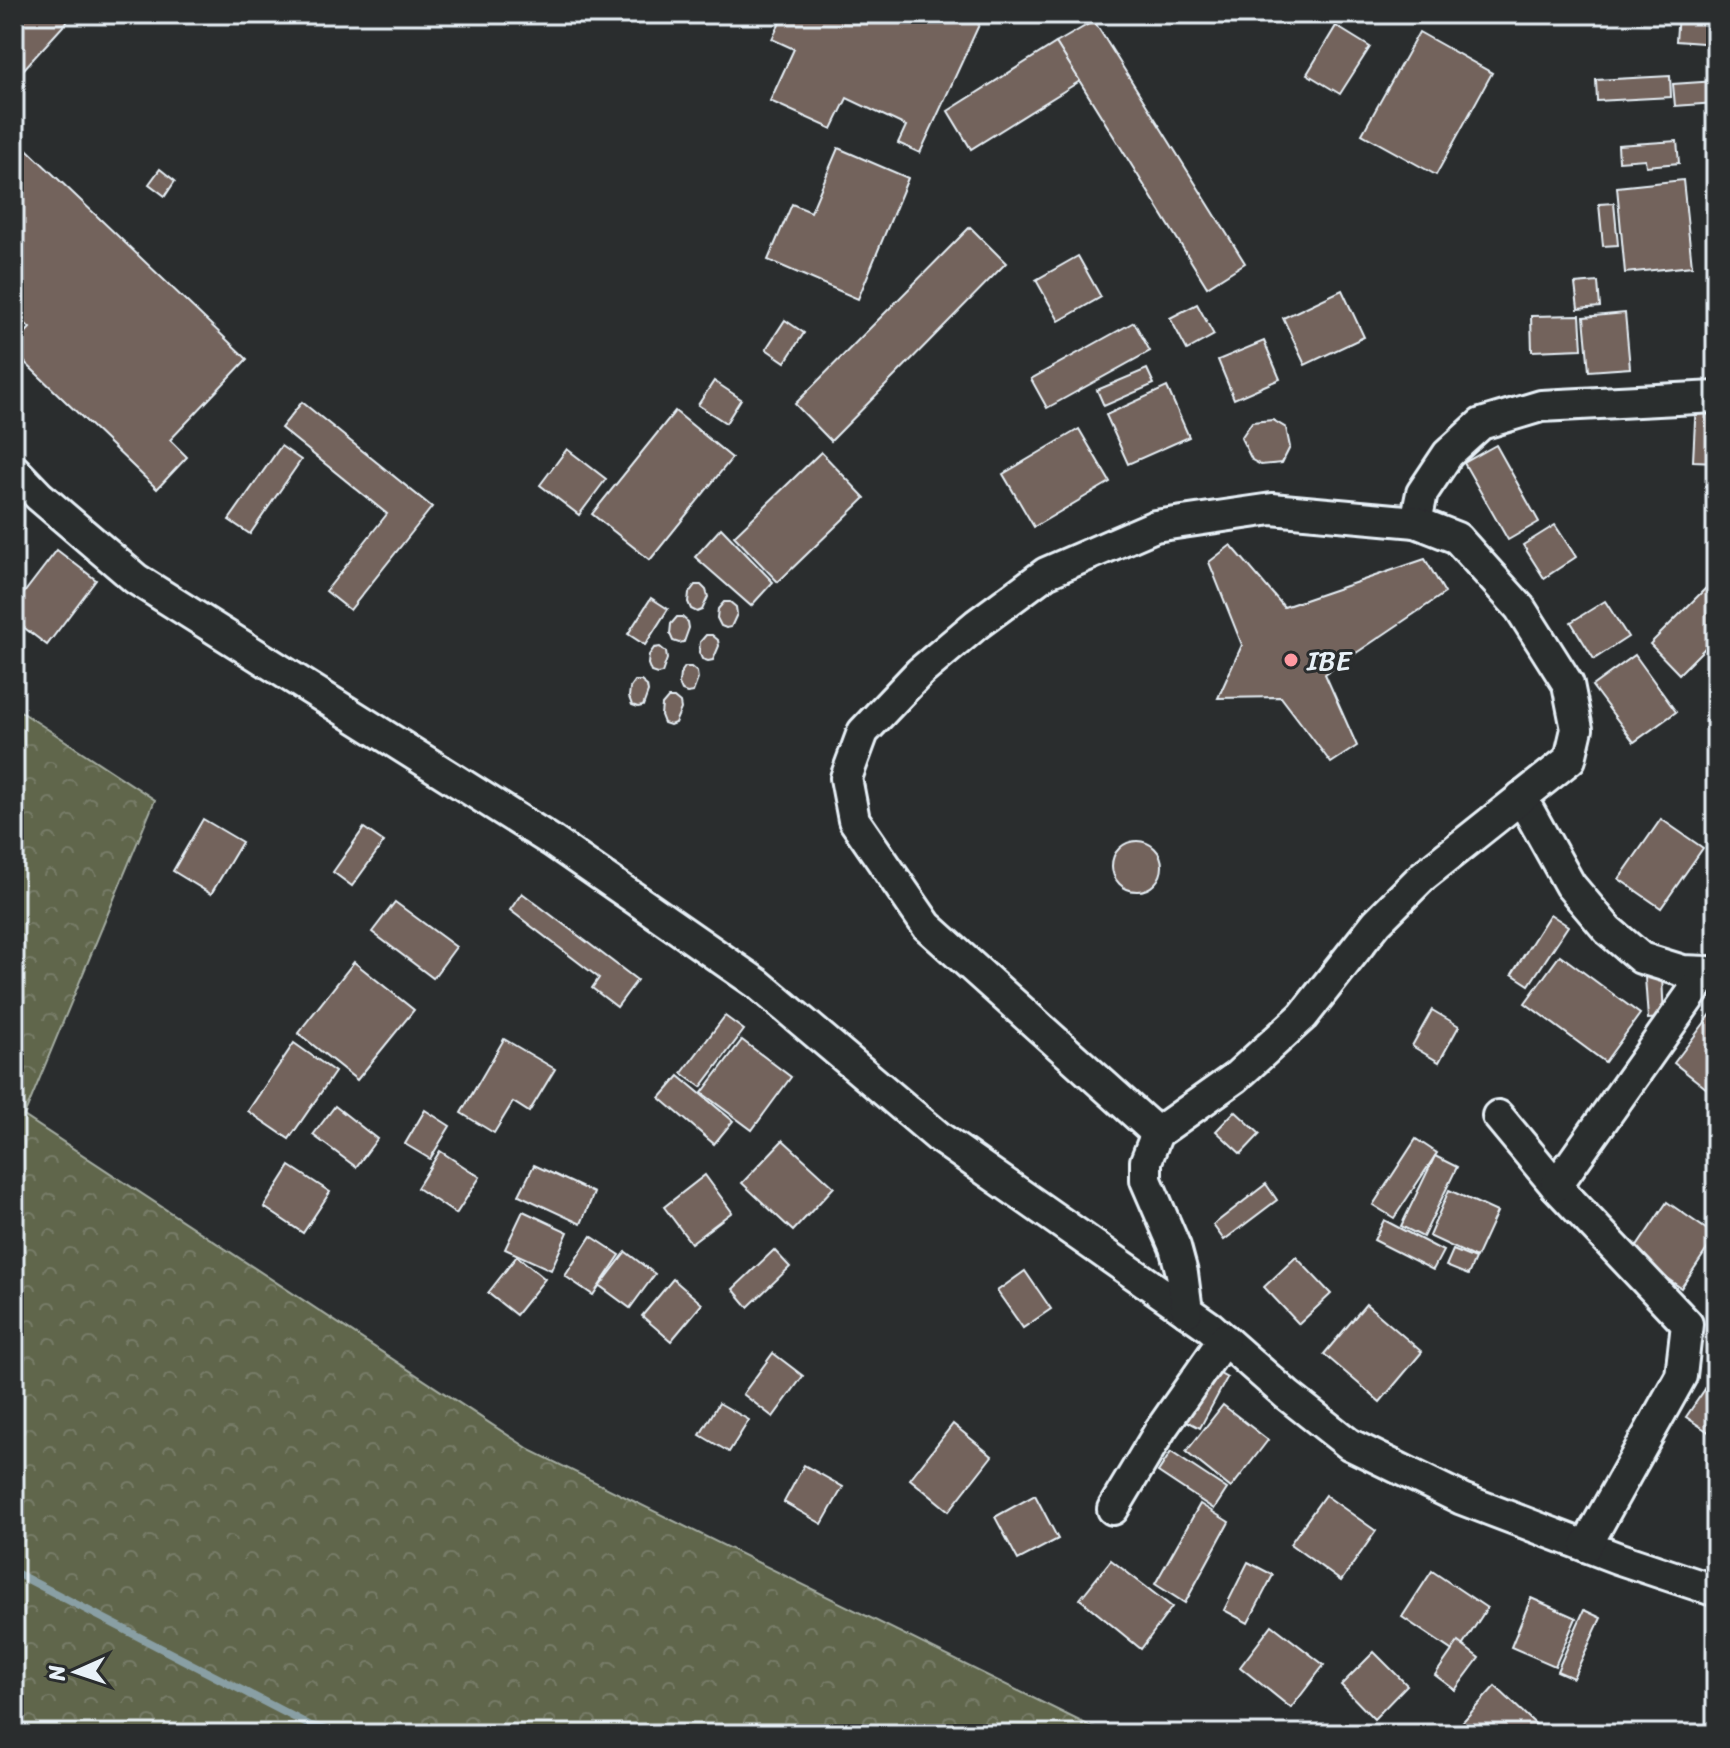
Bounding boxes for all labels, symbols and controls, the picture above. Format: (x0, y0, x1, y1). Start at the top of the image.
place label: IBE (1306, 636, 1353, 685)
marker: IBE (1282, 651, 1300, 669)
north arrow (36, 1632, 116, 1712)
text: N (37, 1664, 76, 1683)

